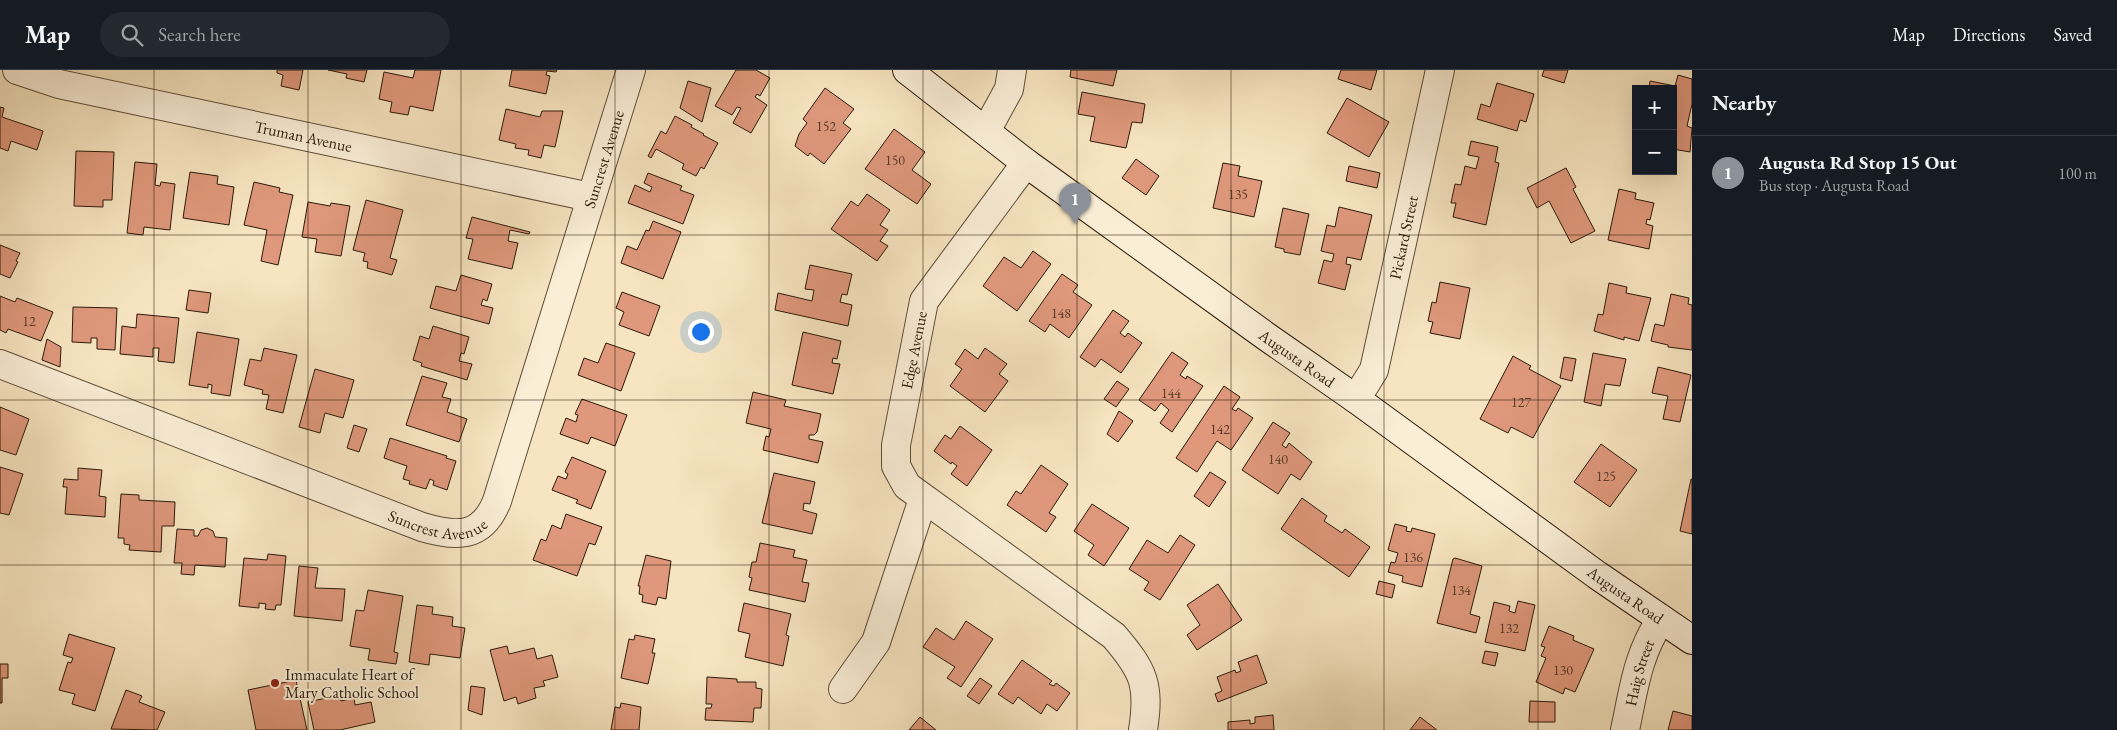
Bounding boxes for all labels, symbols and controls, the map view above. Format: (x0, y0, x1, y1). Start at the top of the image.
search box (100, 12, 450, 57)
text: Map (25, 19, 70, 50)
icon: search (118, 21, 146, 49)
text: Search here (158, 22, 241, 47)
text: Map (1893, 23, 1925, 46)
text: Directions (1953, 23, 2025, 46)
text: Saved (2053, 23, 2092, 46)
map controls (1632, 85, 1677, 175)
button: + (1632, 85, 1677, 130)
text: Nearby (1712, 89, 1776, 116)
street label: Suncrest Avenue (578, 107, 628, 211)
street label: Truman Avenue (252, 115, 354, 157)
house number: 152 (816, 117, 836, 135)
button: − (1632, 130, 1677, 175)
text: Augusta Rd Stop 15 Out (1759, 150, 1957, 175)
house number: 150 (885, 151, 905, 169)
text: 1 (1724, 163, 1732, 184)
text: 100 m (2058, 163, 2097, 184)
text: Bus stop · Augusta Road (1759, 175, 1909, 196)
pin: 1 (1059, 183, 1091, 224)
house number: 135 (1228, 185, 1248, 203)
street label: Pickard Street (1384, 194, 1423, 281)
house number: 148 (1051, 304, 1071, 322)
street label: Edge Avenue (896, 309, 932, 391)
house number: 12 (22, 312, 36, 330)
your location (688, 319, 714, 345)
street label: Augusta Road (1254, 324, 1340, 392)
house number: 144 (1161, 384, 1181, 402)
house number: 127 (1511, 393, 1531, 411)
house number: 142 (1210, 420, 1230, 438)
house number: 140 (1268, 450, 1288, 468)
house number: 125 (1596, 467, 1616, 485)
street label: Suncrest Avenue (385, 505, 492, 544)
house number: 136 (1403, 548, 1423, 566)
street label: Augusta Road (1582, 560, 1669, 629)
house number: 134 (1451, 581, 1471, 599)
house number: 132 (1499, 619, 1519, 637)
street label: Haig Street (1620, 636, 1659, 708)
house number: 130 (1553, 661, 1573, 679)
place label: Immaculate Heart of Mary Catholic School (285, 664, 419, 703)
marker: Immaculate Heart of Mary Catholic School (269, 677, 281, 689)

